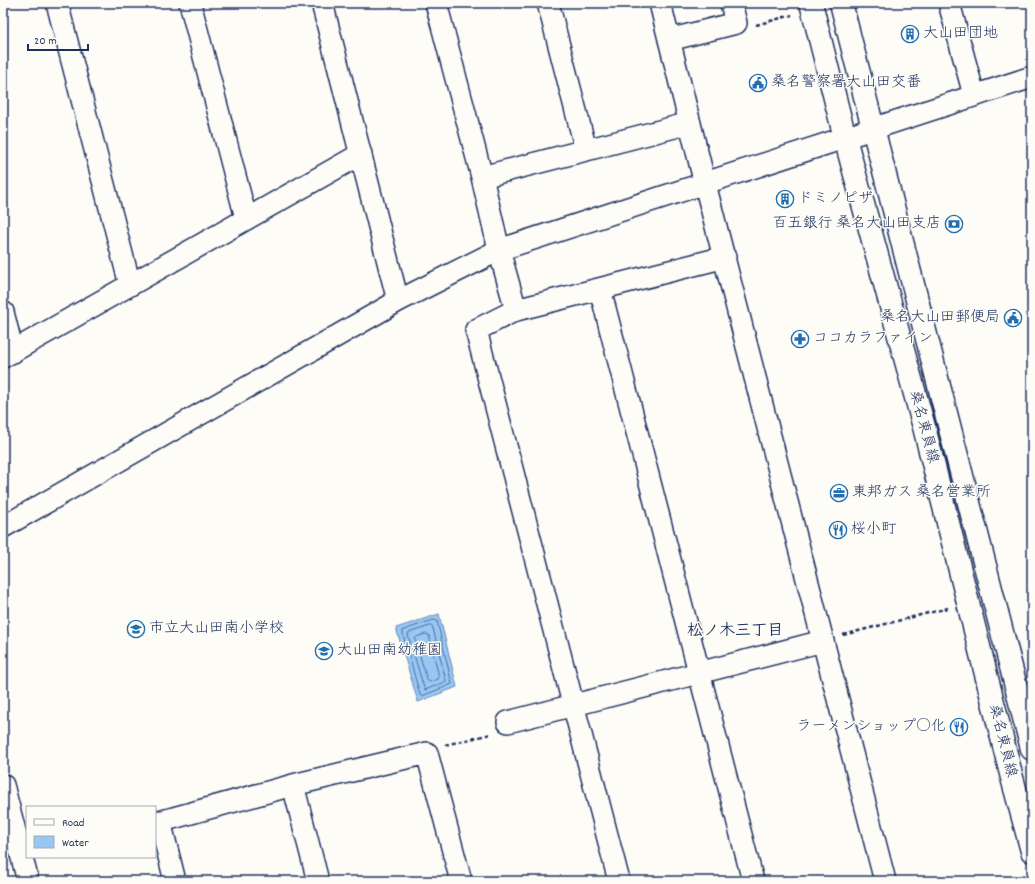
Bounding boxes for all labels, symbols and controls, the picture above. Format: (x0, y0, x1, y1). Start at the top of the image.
place label: 大山田団地 (923, 23, 998, 45)
building icon: 大山田団地 (900, 24, 920, 44)
scale bar (28, 26, 88, 52)
text: 20 m (34, 33, 57, 50)
place label: 桑名警察署大山田交番 (771, 72, 921, 94)
public building icon: 桑名警察署大山田交番 (748, 73, 768, 93)
place label: ドミノピザ (798, 188, 873, 210)
building icon: ドミノピザ (775, 189, 795, 209)
place label: 百五銀行 桑名大山田支店 (773, 213, 941, 235)
bank icon: 百五銀行 桑名大山田支店 (944, 214, 964, 234)
place label: 桑名大山田郵便局 (880, 307, 1000, 329)
public building icon: 桑名大山田郵便局 (1003, 308, 1023, 328)
place label: ココカラファイン (813, 328, 933, 350)
pharmacy icon: ココカラファイン (790, 329, 810, 349)
street label: 桑名東員線 (903, 388, 943, 466)
place label: 東邦ガス 桑名営業所 (852, 482, 991, 504)
office icon: 東邦ガス 桑名営業所 (829, 483, 849, 503)
place label: 桜小町 (851, 519, 897, 541)
restaurant icon: 桜小町 (828, 520, 848, 540)
place label: 市立大山田南小学校 (149, 618, 284, 640)
school or university icon: 市立大山田南小学校 (126, 619, 146, 639)
district label: 松ノ木三丁目 (687, 620, 783, 643)
place label: 大山田南幼稚園 (337, 640, 442, 662)
school or university icon: 大山田南幼稚園 (314, 641, 334, 661)
street label: 桑名東員線 (982, 702, 1022, 780)
place label: ラーメンショップ○化 (797, 716, 946, 738)
restaurant icon: ラーメンショップ○化 (949, 717, 969, 737)
legend (26, 806, 156, 858)
text: Road (62, 815, 84, 832)
text: Water (62, 835, 89, 852)

